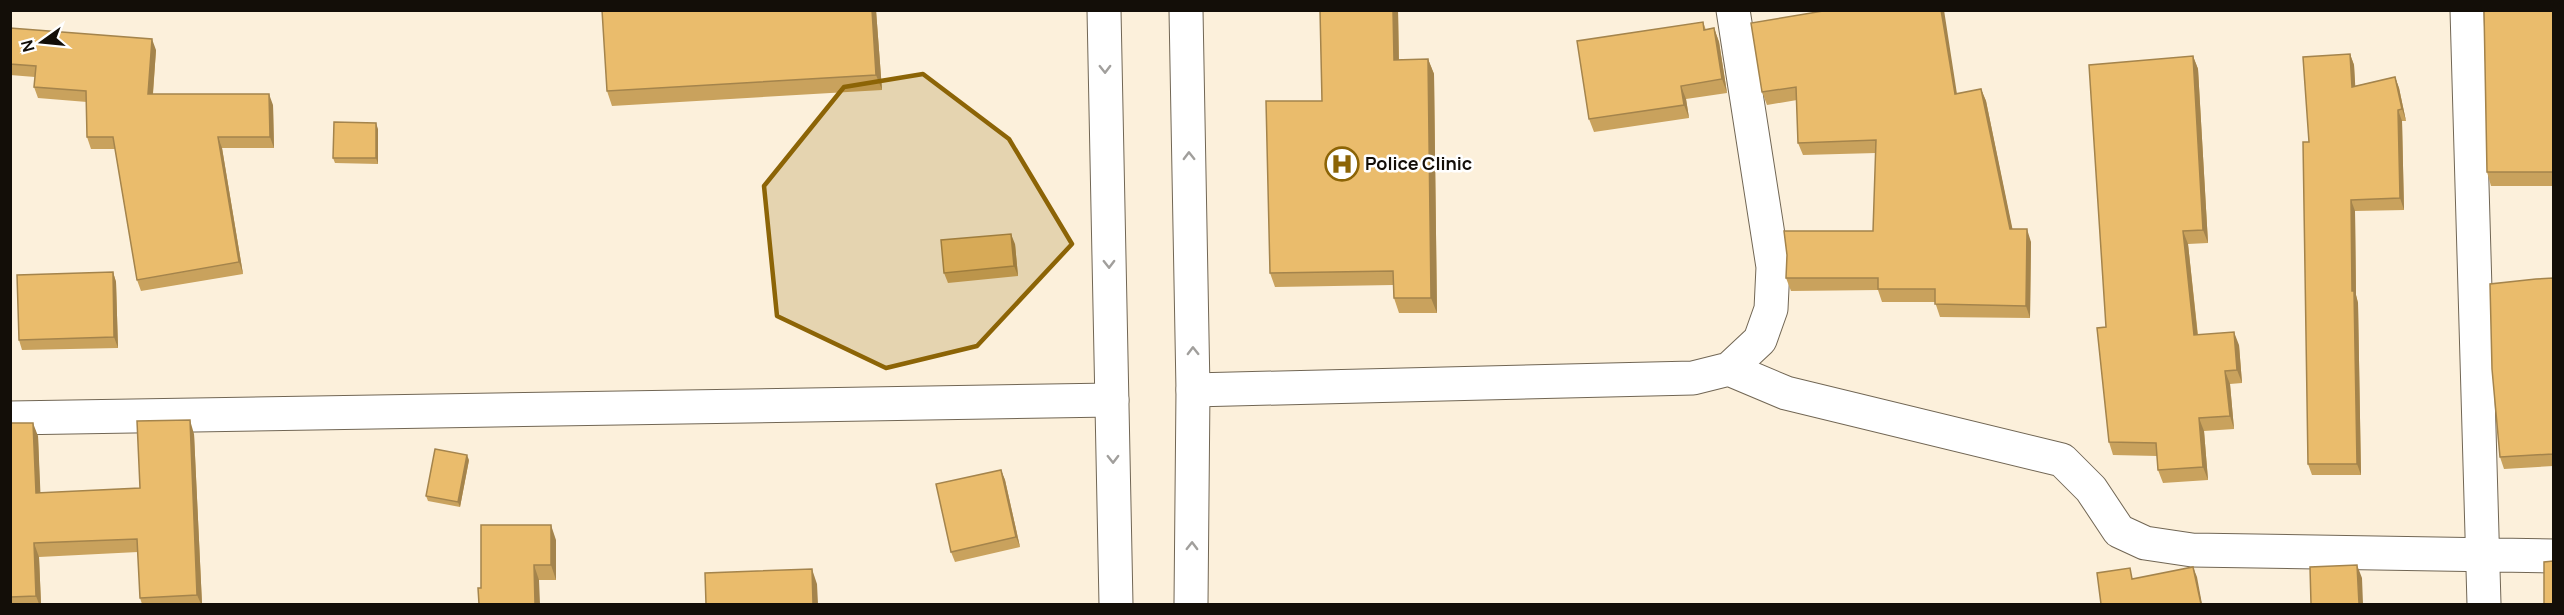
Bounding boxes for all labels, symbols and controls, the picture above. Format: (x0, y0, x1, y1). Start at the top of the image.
north arrow (12, 12, 72, 72)
text: N (15, 37, 40, 54)
one-way arrow (1099, 64, 1112, 73)
hospital icon: Police Clinic (1324, 146, 1360, 182)
place label: Police Clinic (1365, 151, 1472, 175)
one-way arrow (1183, 152, 1195, 161)
one-way arrow (1103, 259, 1115, 268)
one-way arrow (1186, 347, 1199, 356)
one-way arrow (1107, 454, 1119, 463)
one-way arrow (1185, 542, 1198, 551)

